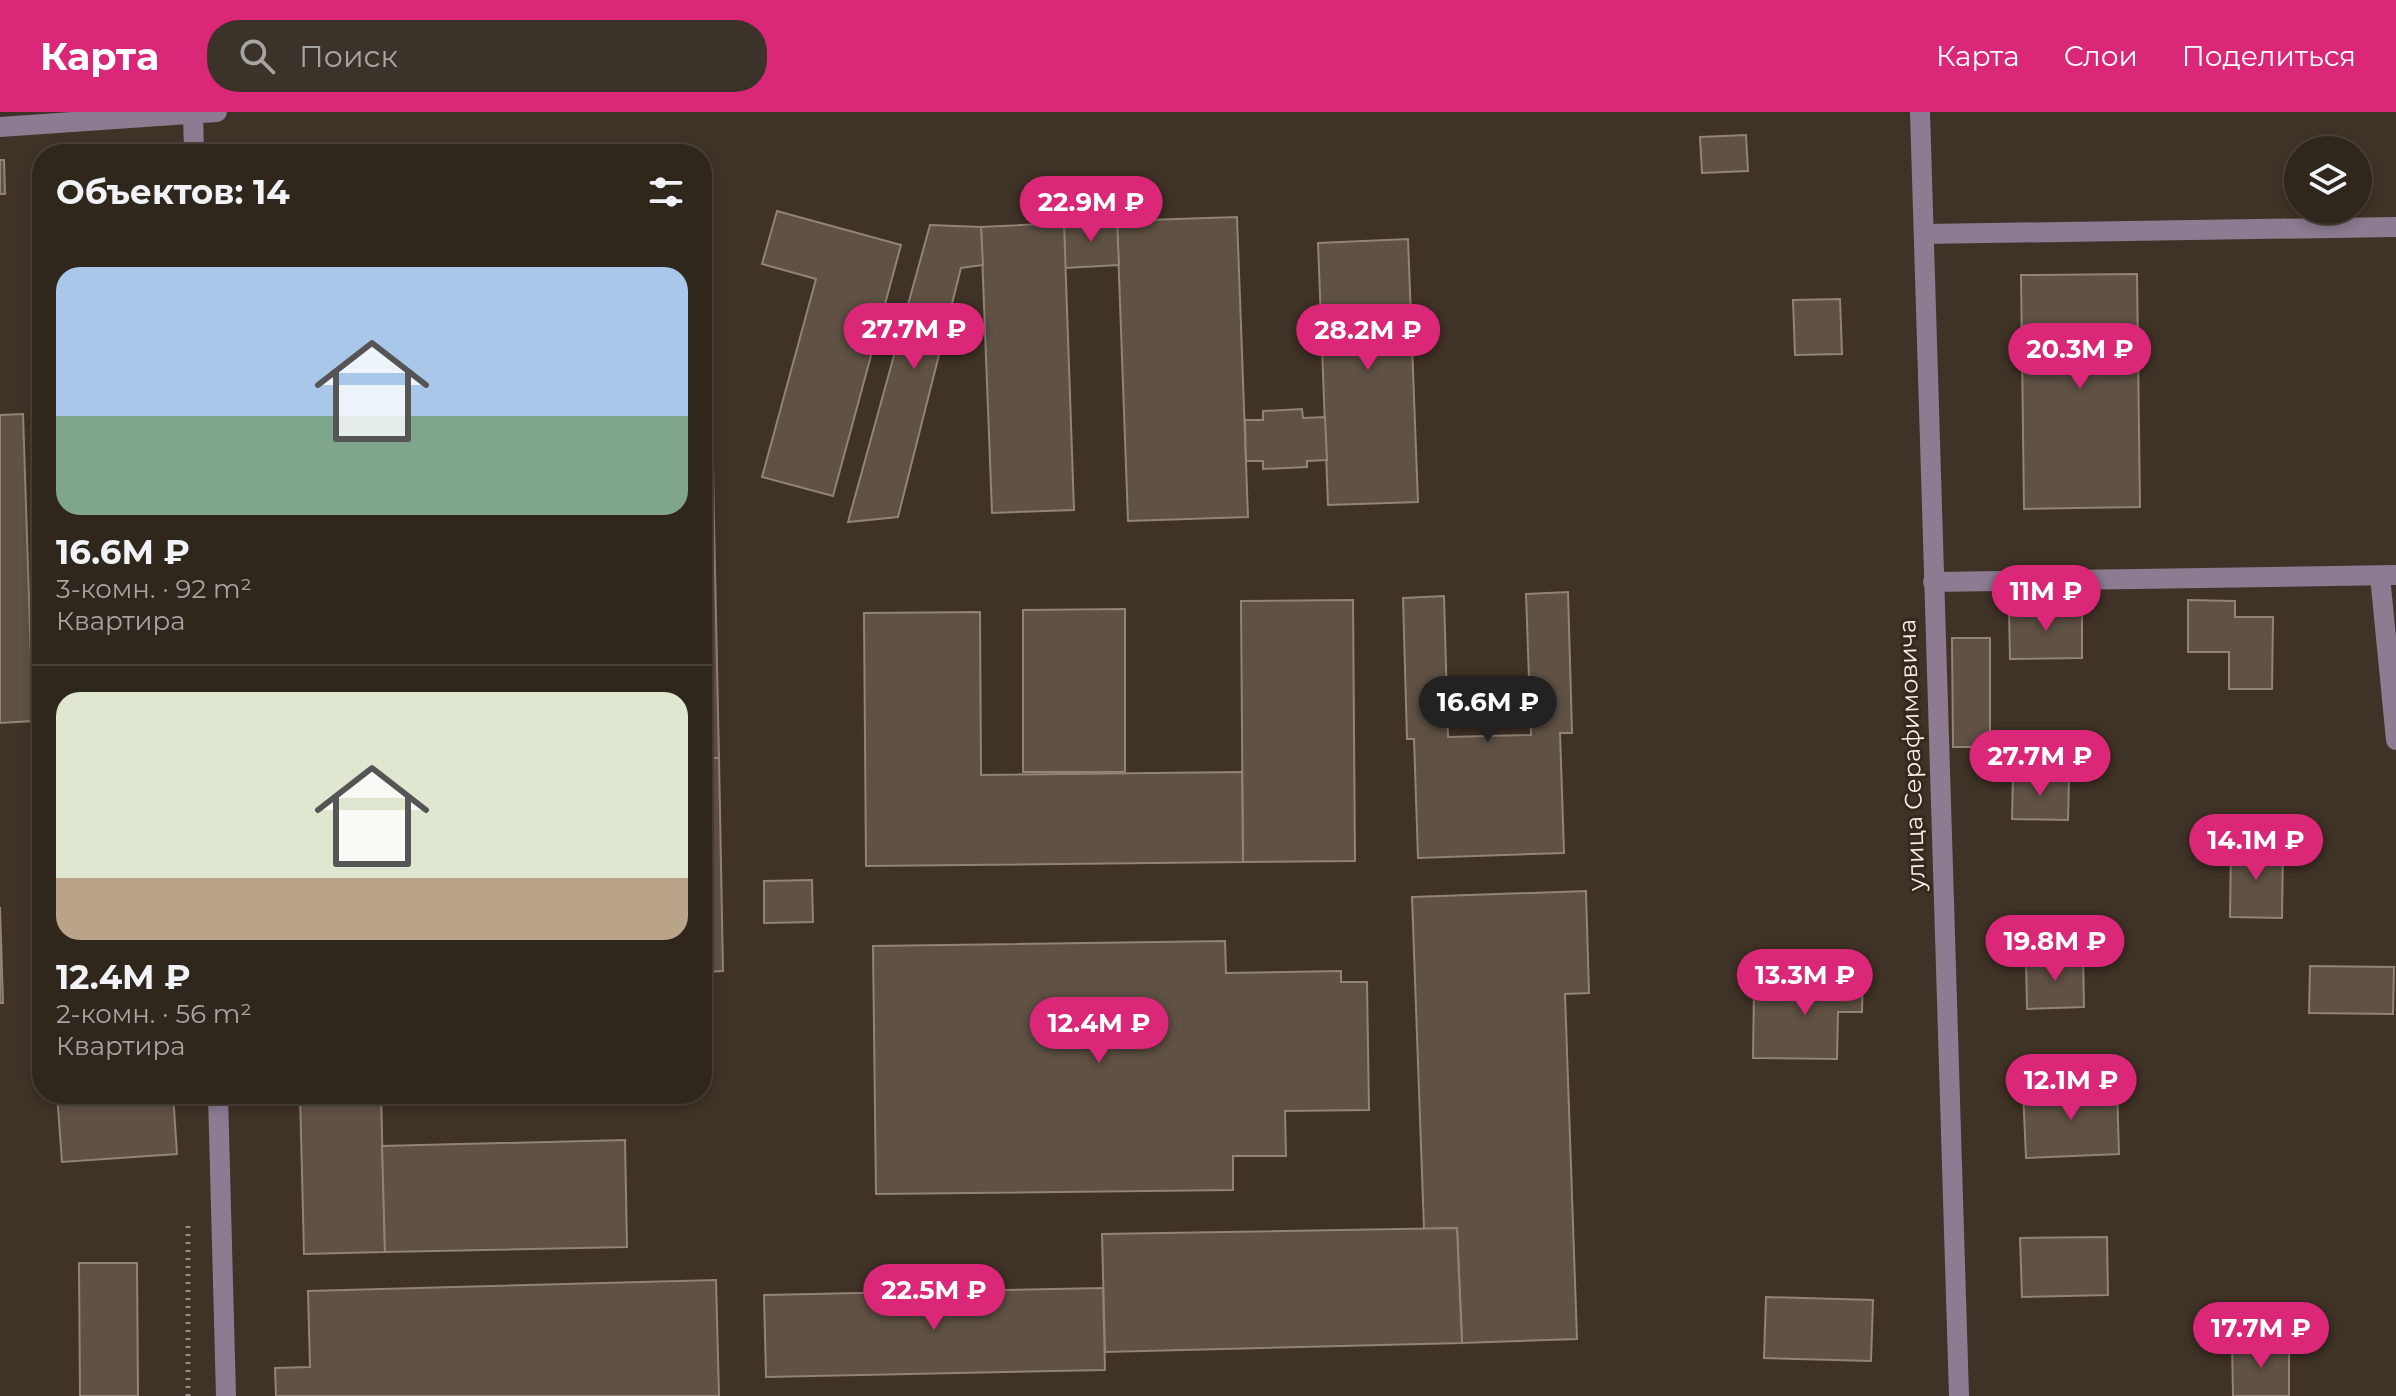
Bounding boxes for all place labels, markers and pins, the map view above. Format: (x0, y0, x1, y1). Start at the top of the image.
pin: 22.9M ₽ (1017, 176, 1165, 244)
pin: 27.7M ₽ (840, 303, 988, 371)
pin: 28.2M ₽ (1294, 304, 1442, 372)
pin: 20.3M ₽ (2006, 323, 2154, 391)
pin: 11M ₽ (1990, 565, 2102, 633)
pin: 16.6M ₽ (1414, 676, 1562, 744)
pin: 27.7M ₽ (1966, 730, 2114, 798)
pin: 14.1M ₽ (2182, 814, 2330, 882)
pin: 19.8M ₽ (1981, 915, 2129, 983)
pin: 13.3M ₽ (1731, 949, 1879, 1017)
pin: 12.4M ₽ (1025, 997, 1173, 1065)
pin: 12.1M ₽ (1997, 1054, 2145, 1122)
pin: 22.5M ₽ (860, 1264, 1008, 1332)
pin: 17.7M ₽ (2187, 1302, 2335, 1370)

